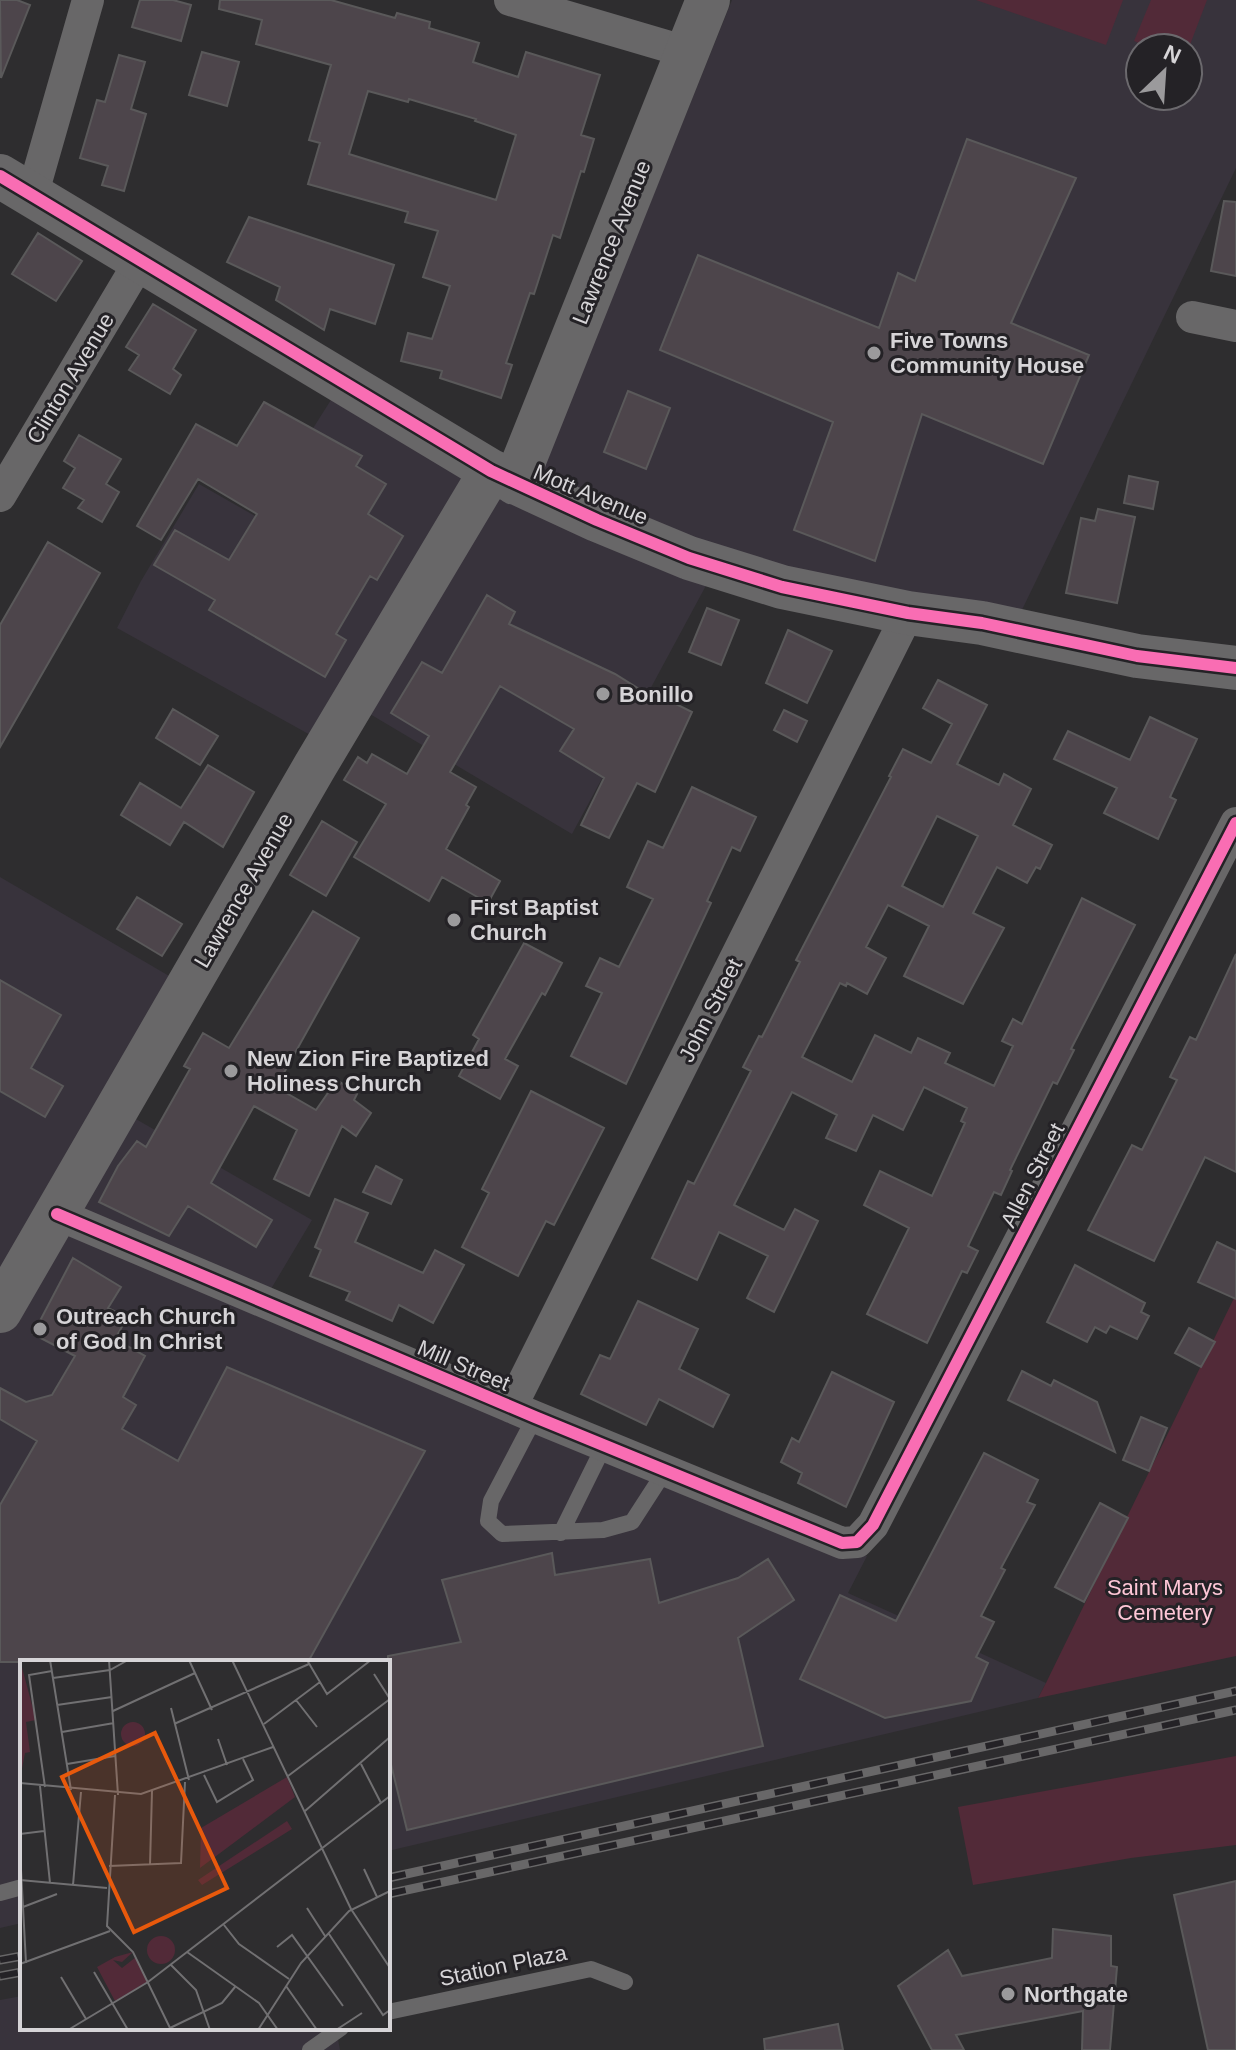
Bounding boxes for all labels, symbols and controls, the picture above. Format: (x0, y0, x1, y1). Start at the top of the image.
north arrow (1124, 32, 1204, 112)
text: N (1160, 40, 1185, 69)
street label: Lawrence Avenue (567, 157, 656, 328)
street label: Clinton Avenue (22, 309, 119, 448)
place label: Five Towns Community House (890, 328, 1084, 378)
marker: Five Towns Community House (865, 344, 883, 362)
street label: Mott Avenue (530, 459, 652, 530)
place label: Bonillo (619, 682, 694, 707)
marker: Bonillo (594, 685, 612, 703)
street label: Lawrence Avenue (189, 808, 298, 972)
place label: First Baptist Church (470, 895, 599, 945)
marker: First Baptist Church (445, 911, 463, 929)
street label: John Street (674, 954, 747, 1066)
place label: New Zion Fire Baptized Holiness Church (247, 1046, 489, 1096)
marker: New Zion Fire Baptized Holiness Church (222, 1062, 240, 1080)
street label: Allen Street (995, 1119, 1069, 1232)
place label: Outreach Church of God In Christ (56, 1304, 236, 1354)
marker: Outreach Church of God In Christ (31, 1320, 49, 1338)
street label: Mill Street (414, 1335, 514, 1396)
park label: Saint Marys Cemetery (1107, 1575, 1223, 1625)
inset map (20, 1660, 390, 2030)
street label: Station Plaza (437, 1940, 570, 1991)
place label: Northgate (1024, 1982, 1128, 2007)
marker: Northgate (999, 1985, 1017, 2003)

